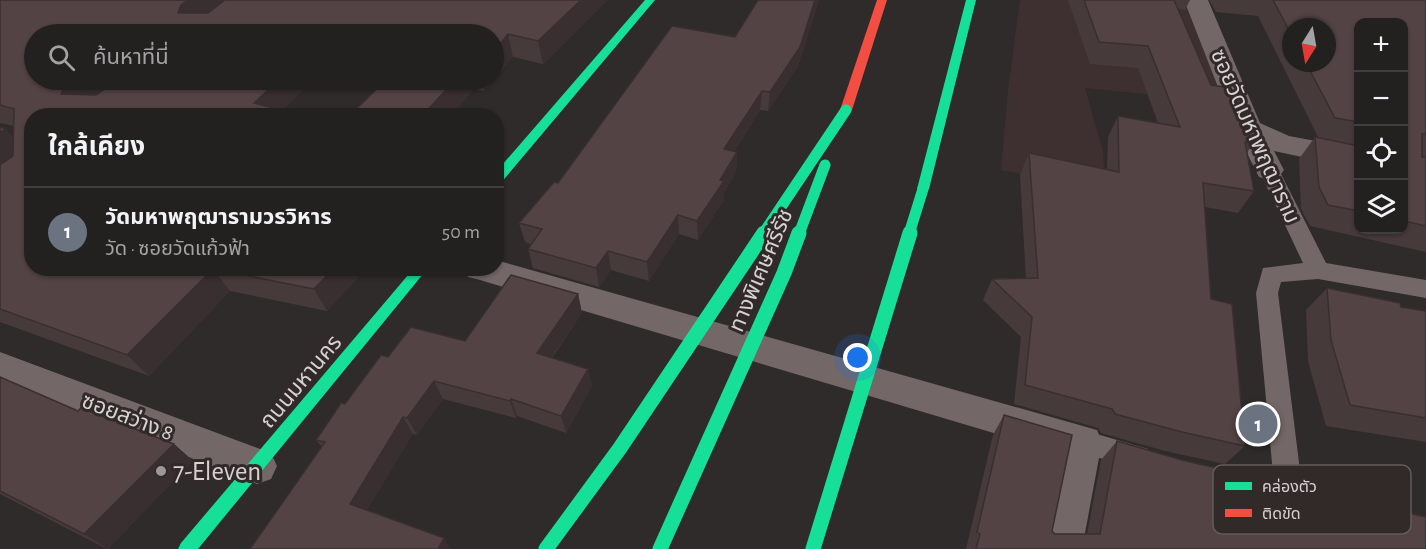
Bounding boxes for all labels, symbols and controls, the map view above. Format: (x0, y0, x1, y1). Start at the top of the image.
north arrow (1282, 18, 1336, 72)
map controls (1354, 18, 1408, 234)
button: + (1354, 18, 1408, 72)
search box (24, 24, 504, 90)
icon: search (45, 41, 78, 74)
text: ค้นหาที่นี่ (93, 46, 169, 68)
street label: ซอยวัดมหาพฤฒาราม (1207, 46, 1303, 227)
button: − (1354, 72, 1408, 126)
button: locate (1354, 126, 1408, 180)
text: ใกล้เคียง (48, 134, 145, 160)
button: layers (1354, 180, 1408, 234)
text: วัดมหาพฤฒารามวรวิหาร (105, 206, 332, 228)
street label: ทางพิเศษศรีรัช (725, 206, 797, 335)
text: 1 (64, 222, 71, 242)
text: 50 m (442, 222, 480, 242)
text: วัด · ซอยวัดแก้วฟ้า (105, 239, 250, 259)
street label: ถนนมหานคร (256, 331, 346, 432)
your location (843, 343, 872, 372)
street label: ซอยสว่าง 8 (79, 389, 177, 444)
pin: 1 (1238, 402, 1278, 446)
place label: 7-Eleven (173, 458, 261, 485)
marker: 7-Eleven (154, 464, 168, 478)
legend (1213, 465, 1411, 534)
text: คล่องตัว (1262, 478, 1317, 495)
text: ติดขัด (1262, 506, 1301, 522)

